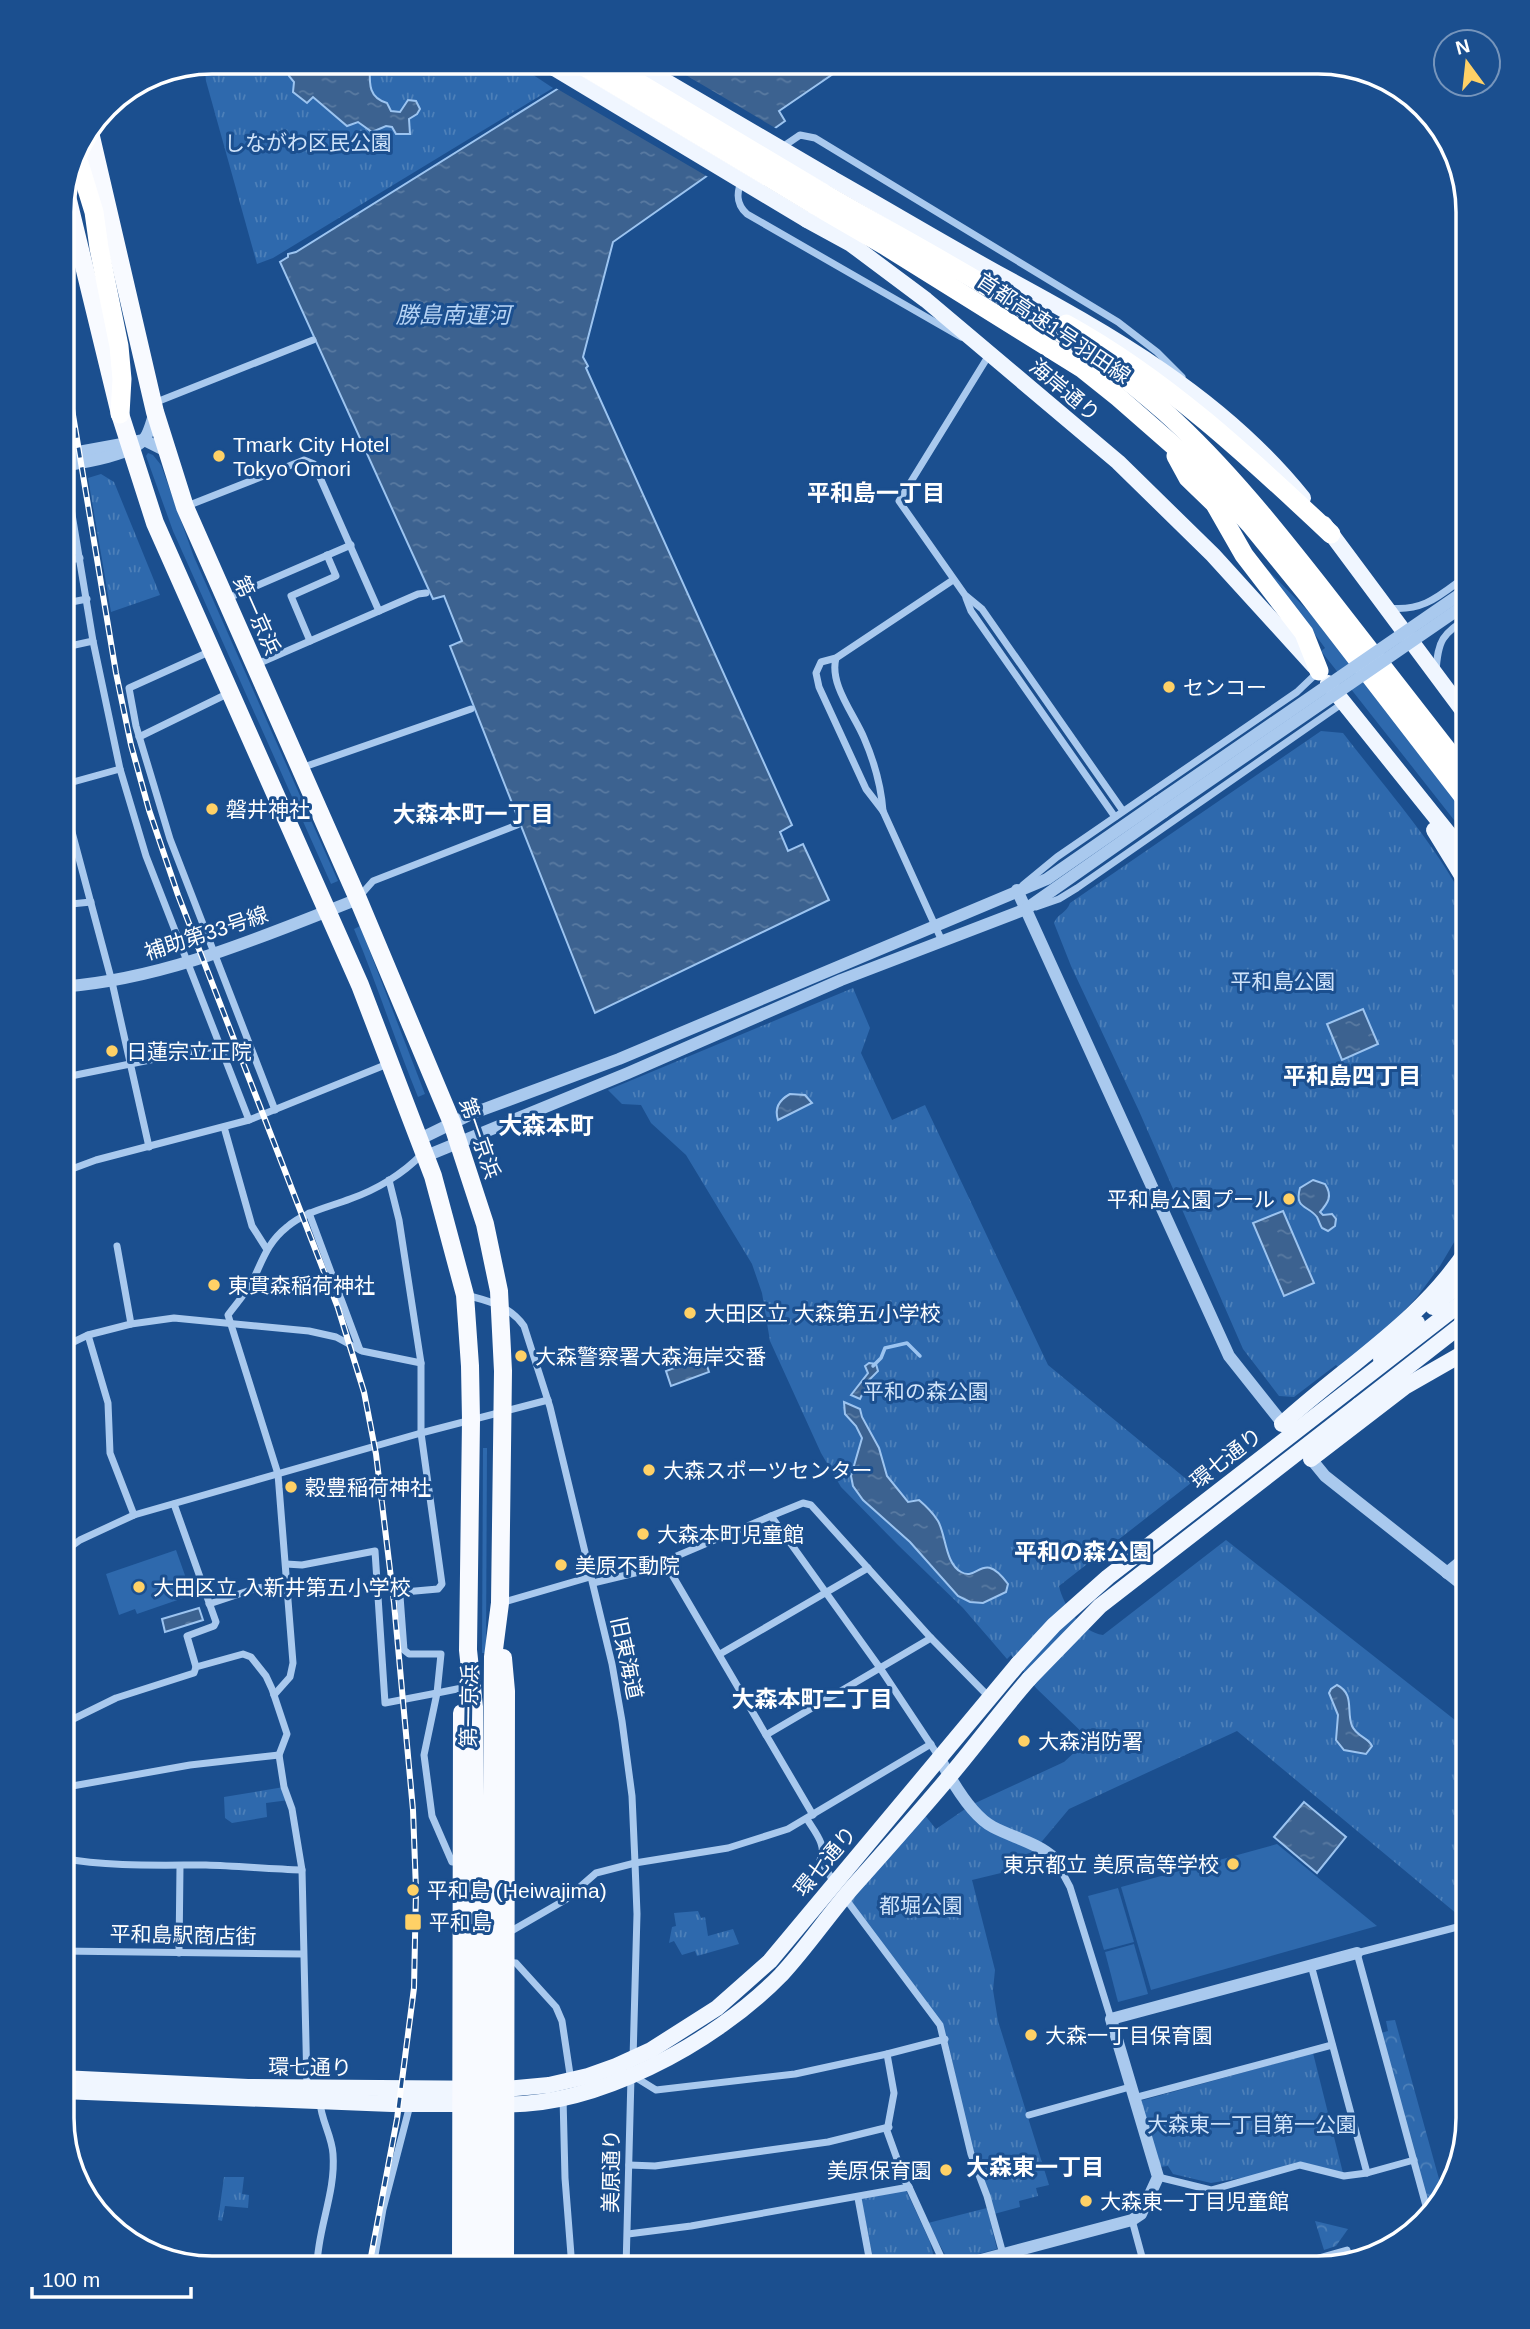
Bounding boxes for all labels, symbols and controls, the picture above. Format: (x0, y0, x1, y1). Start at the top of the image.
north arrow (1432, 28, 1502, 98)
text: N (1453, 35, 1472, 59)
park label: しながわ区民公園 (224, 131, 392, 154)
street label: 首都高速1号羽田線 (973, 268, 1135, 388)
water label: 勝島南運河 (396, 302, 515, 328)
street label: 海岸通り (1025, 354, 1105, 426)
place label: Tmark City Hotel Tokyo Omori (233, 433, 389, 480)
marker: Tmark City Hotel Tokyo Omori (211, 448, 227, 464)
district label: 平和島一丁目 (807, 480, 945, 506)
street label: 第一京浜 (229, 572, 285, 658)
place label: センコー (1183, 676, 1267, 699)
marker: センコー (1161, 679, 1177, 695)
place label: 磐井神社 (226, 798, 310, 821)
marker: 磐井神社 (204, 801, 220, 817)
district label: 大森本町一丁目 (393, 801, 554, 827)
street label: 補助第33号線 (141, 902, 271, 964)
park label: 平和島公園 (1231, 970, 1336, 993)
place label: 日蓮宗立正院 (126, 1040, 252, 1063)
marker: 日蓮宗立正院 (104, 1043, 120, 1059)
district label: 平和島四丁目 (1283, 1063, 1421, 1089)
street label: 第一京浜 (455, 1095, 505, 1181)
district label: 大森本町 (498, 1112, 594, 1139)
place label: 平和島公園プール (1107, 1188, 1275, 1211)
marker: 平和島公園プール (1281, 1191, 1297, 1207)
place label: 東貫森稲荷神社 (228, 1274, 375, 1297)
marker: 東貫森稲荷神社 (206, 1277, 222, 1293)
place label: 大田区立 大森第五小学校 (704, 1302, 941, 1325)
marker: 大田区立 大森第五小学校 (682, 1305, 698, 1321)
place label: 大森警察署大森海岸交番 (535, 1345, 766, 1368)
marker: 大森警察署大森海岸交番 (513, 1348, 529, 1364)
park label: 平和の森公園 (863, 1380, 989, 1403)
street label: 環七通り (1186, 1423, 1266, 1493)
place label: 大森スポーツセンター (663, 1459, 873, 1482)
marker: 大森スポーツセンター (641, 1462, 657, 1478)
place label: 穀豊稲荷神社 (305, 1476, 431, 1499)
marker: 穀豊稲荷神社 (283, 1479, 299, 1495)
place label: 大森本町児童館 (657, 1523, 804, 1546)
marker: 大森本町児童館 (635, 1526, 651, 1542)
district label: 平和の森公園 (1014, 1539, 1152, 1565)
place label: 美原不動院 (575, 1554, 680, 1577)
marker: 美原不動院 (553, 1557, 569, 1573)
place label: 大田区立 入新井第五小学校 (153, 1576, 411, 1599)
marker: 大田区立 入新井第五小学校 (131, 1579, 147, 1595)
street label: 旧東海道 (607, 1615, 647, 1701)
street label: 第一京浜 (457, 1664, 481, 1748)
district label: 大森本町二丁目 (732, 1686, 893, 1712)
place label: 大森消防署 (1038, 1730, 1143, 1753)
marker: 大森消防署 (1016, 1733, 1032, 1749)
street label: 環七通り (789, 1821, 861, 1901)
place label: 東京都立 美原高等学校 (1003, 1853, 1219, 1876)
marker: 東京都立 美原高等学校 (1225, 1856, 1241, 1872)
place label: 平和島 (Heiwajima) (427, 1879, 607, 1902)
marker: 平和島 (Heiwajima) (405, 1882, 421, 1898)
park label: 都堀公園 (879, 1894, 963, 1917)
place label: 平和島 (429, 1911, 492, 1934)
marker: 平和島 (403, 1912, 423, 1932)
street label: 平和島駅商店街 (109, 1922, 257, 1948)
place label: 大森一丁目保育園 (1045, 2024, 1213, 2047)
marker: 大森一丁目保育園 (1023, 2027, 1039, 2043)
street label: 環七通り (268, 2055, 352, 2079)
park label: 大森東一丁目第一公園 (1147, 2113, 1357, 2136)
street label: 美原通り (599, 2129, 623, 2213)
district label: 大森東一丁目 (966, 2154, 1104, 2180)
place label: 美原保育園 (827, 2159, 932, 2182)
marker: 美原保育園 (938, 2162, 954, 2178)
place label: 大森東一丁目児童館 (1100, 2190, 1289, 2213)
marker: 大森東一丁目児童館 (1078, 2193, 1094, 2209)
scale bar (32, 2256, 191, 2300)
text: 100 m (42, 2268, 100, 2291)

